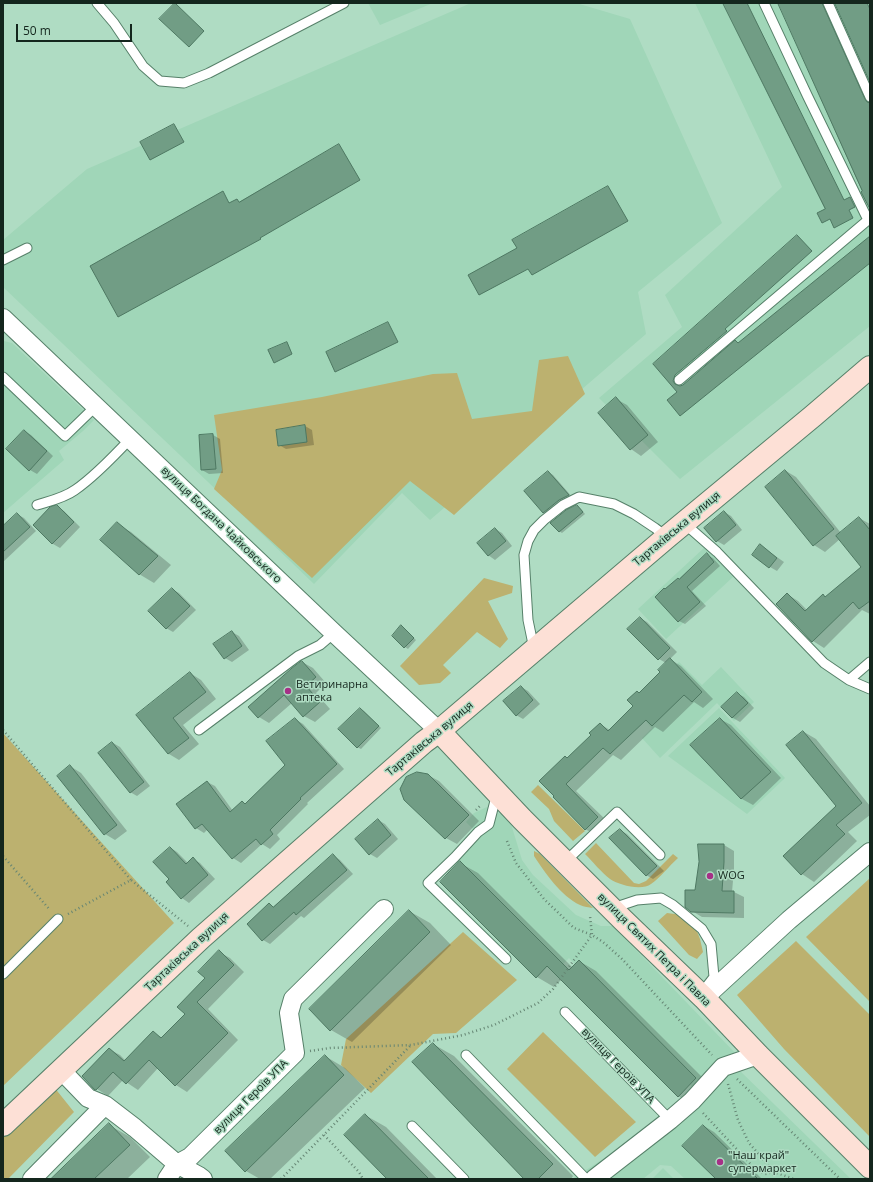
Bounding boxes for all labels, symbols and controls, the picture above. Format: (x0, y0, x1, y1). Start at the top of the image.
scale bar (18, 16, 134, 42)
text: 50 m (23, 22, 51, 39)
street label: вулиця Богдана Чайковського (158, 464, 284, 586)
street label: Тартаківська вулиця (631, 489, 723, 569)
place label: Ветиринарна аптека (296, 678, 368, 704)
marker: Ветиринарна аптека (283, 686, 293, 696)
street label: Тартаківська вулиця (384, 699, 476, 779)
place label: WOG (718, 869, 745, 883)
marker: WOG (705, 871, 715, 881)
street label: вулиця Святих Петра і Павла (595, 891, 713, 1009)
street label: Тартаківська вулиця (142, 910, 232, 994)
street label: вулиця Героїв УПА (579, 1025, 657, 1107)
street label: вулиця Героїв УПА (211, 1057, 291, 1137)
place label: "Наш край" супермаркет (728, 1149, 796, 1175)
marker: "Наш край" супермаркет (715, 1157, 725, 1167)

